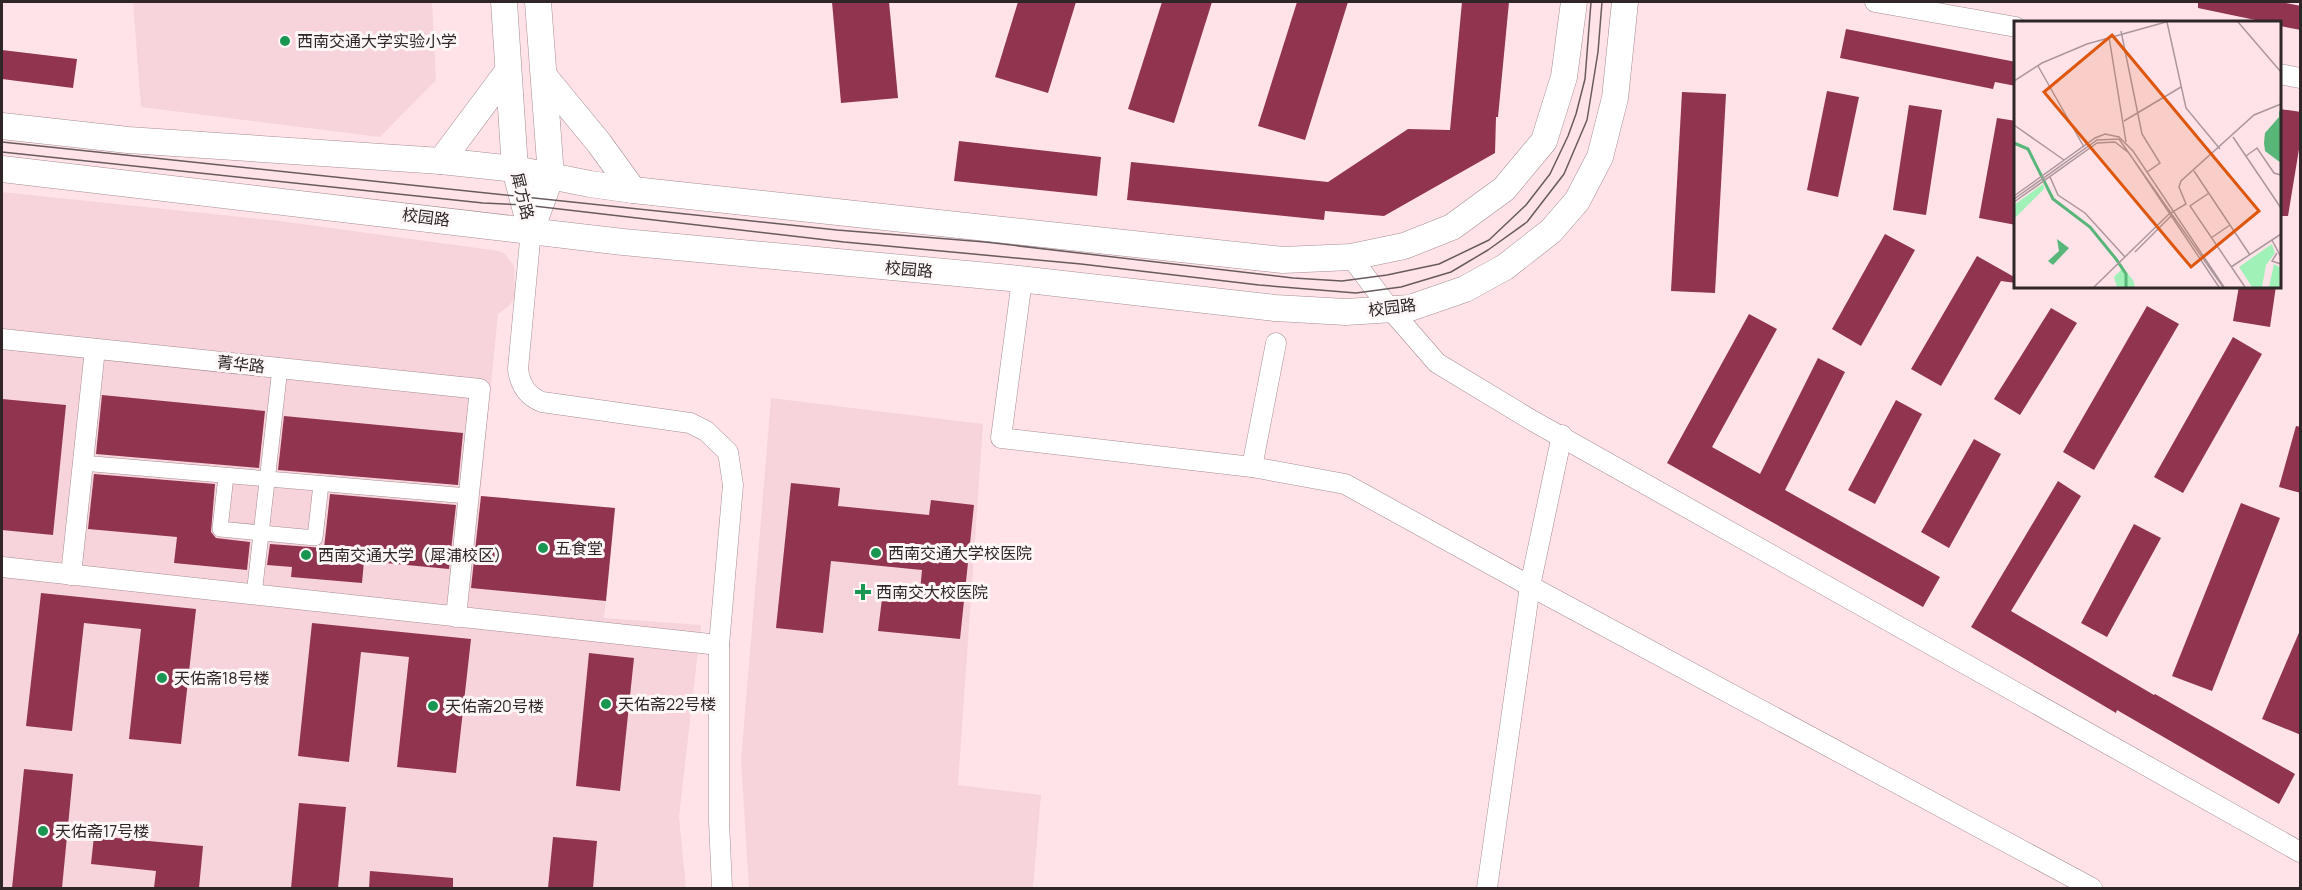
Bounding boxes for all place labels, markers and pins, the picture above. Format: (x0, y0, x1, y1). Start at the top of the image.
place label: 西南交通大学实验小学 (297, 30, 457, 52)
marker: 西南交通大学实验小学 (278, 34, 292, 48)
place label: 五食堂 (555, 537, 603, 559)
marker: 五食堂 (536, 541, 550, 555)
place label: 西南交通大学校医院 (888, 542, 1032, 564)
place label: 西南交通大学（犀浦校区） (318, 544, 510, 566)
marker: 西南交通大学校医院 (869, 546, 883, 560)
marker: 西南交通大学（犀浦校区） (299, 548, 313, 562)
place label: 西南交大校医院 (876, 581, 988, 603)
marker: 西南交大校医院 (854, 583, 872, 601)
place label: 天佑斋18号楼 (174, 667, 270, 689)
marker: 天佑斋18号楼 (155, 671, 169, 685)
place label: 天佑斋22号楼 (618, 693, 716, 715)
place label: 天佑斋20号楼 (445, 695, 544, 717)
marker: 天佑斋22号楼 (599, 697, 613, 711)
marker: 天佑斋20号楼 (426, 699, 440, 713)
place label: 天佑斋17号楼 (55, 820, 149, 842)
marker: 天佑斋17号楼 (36, 824, 50, 838)

